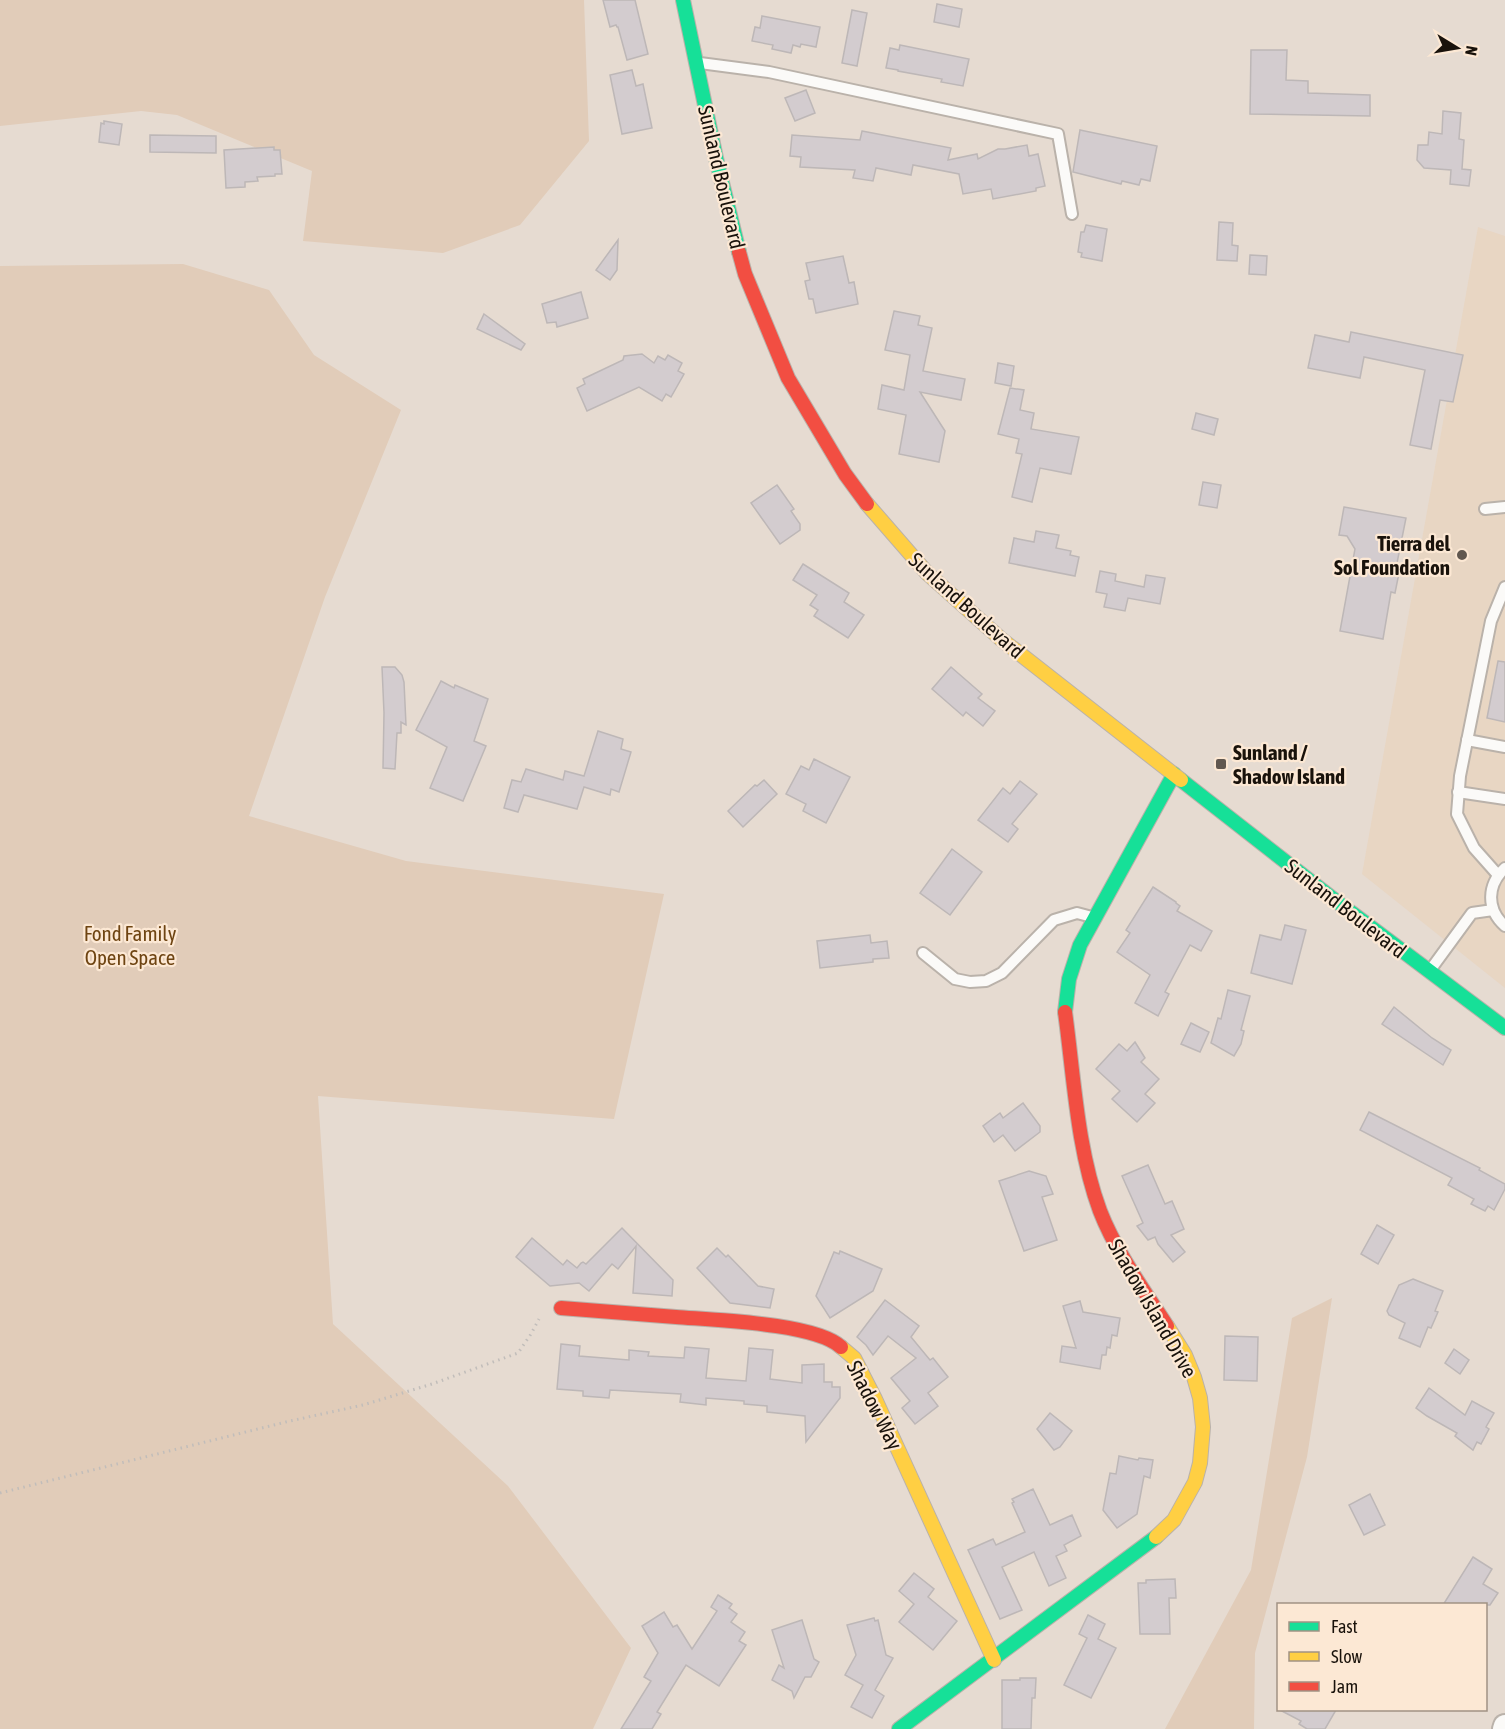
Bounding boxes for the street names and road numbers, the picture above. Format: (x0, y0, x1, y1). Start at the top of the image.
street label: Sunland Boulevard (694, 103, 750, 251)
street label: Sunland Boulevard (905, 547, 1029, 663)
street label: Sunland Boulevard (1281, 853, 1411, 963)
street label: Shadow Island Drive (1104, 1235, 1202, 1381)
street label: Shadow Way (842, 1356, 908, 1454)

